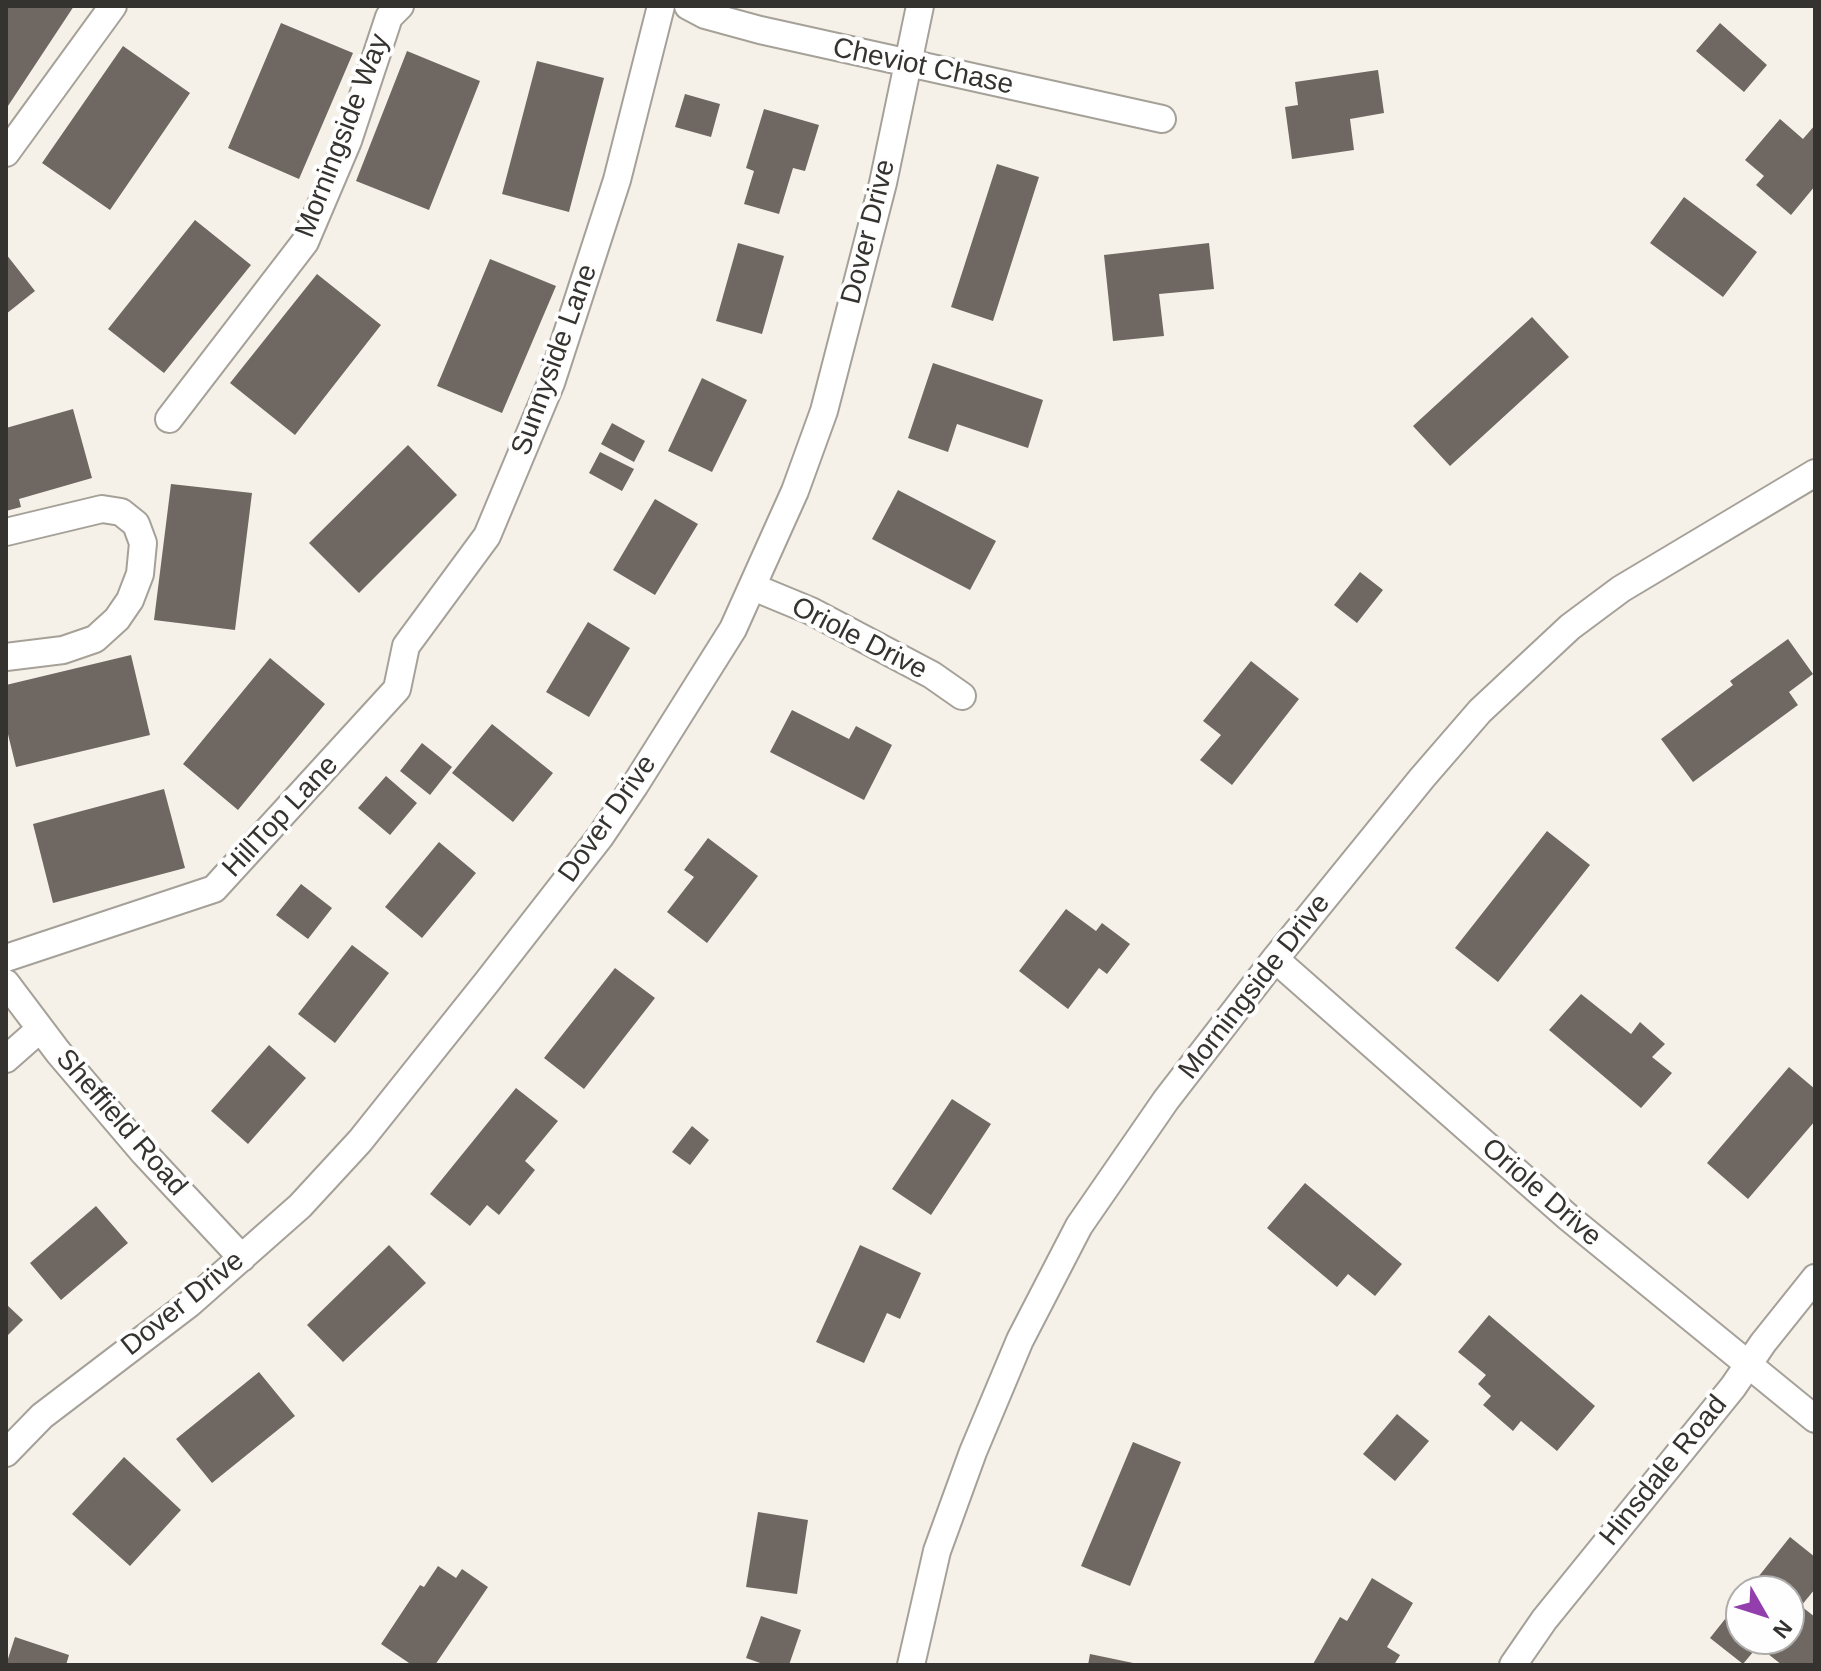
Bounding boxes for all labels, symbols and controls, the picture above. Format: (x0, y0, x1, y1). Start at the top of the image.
street label: Morningside Way (289, 29, 397, 243)
street label: Cheviot Chase (830, 31, 1016, 103)
street label: Dover Drive (835, 156, 903, 308)
street label: Sunnyside Lane (505, 260, 605, 460)
street label: Oriole Drive (786, 590, 932, 688)
street label: HillTop Lane (216, 749, 346, 885)
street label: Dover Drive (552, 749, 664, 889)
street label: Morningside Drive (1172, 888, 1338, 1086)
street label: Sheffield Road (48, 1043, 194, 1203)
street label: Oriole Drive (1474, 1132, 1608, 1254)
street label: Dover Drive (115, 1244, 251, 1364)
street label: Hinsdale Road (1593, 1389, 1735, 1553)
north arrow (1725, 1575, 1805, 1655)
text: N (1768, 1615, 1797, 1643)

